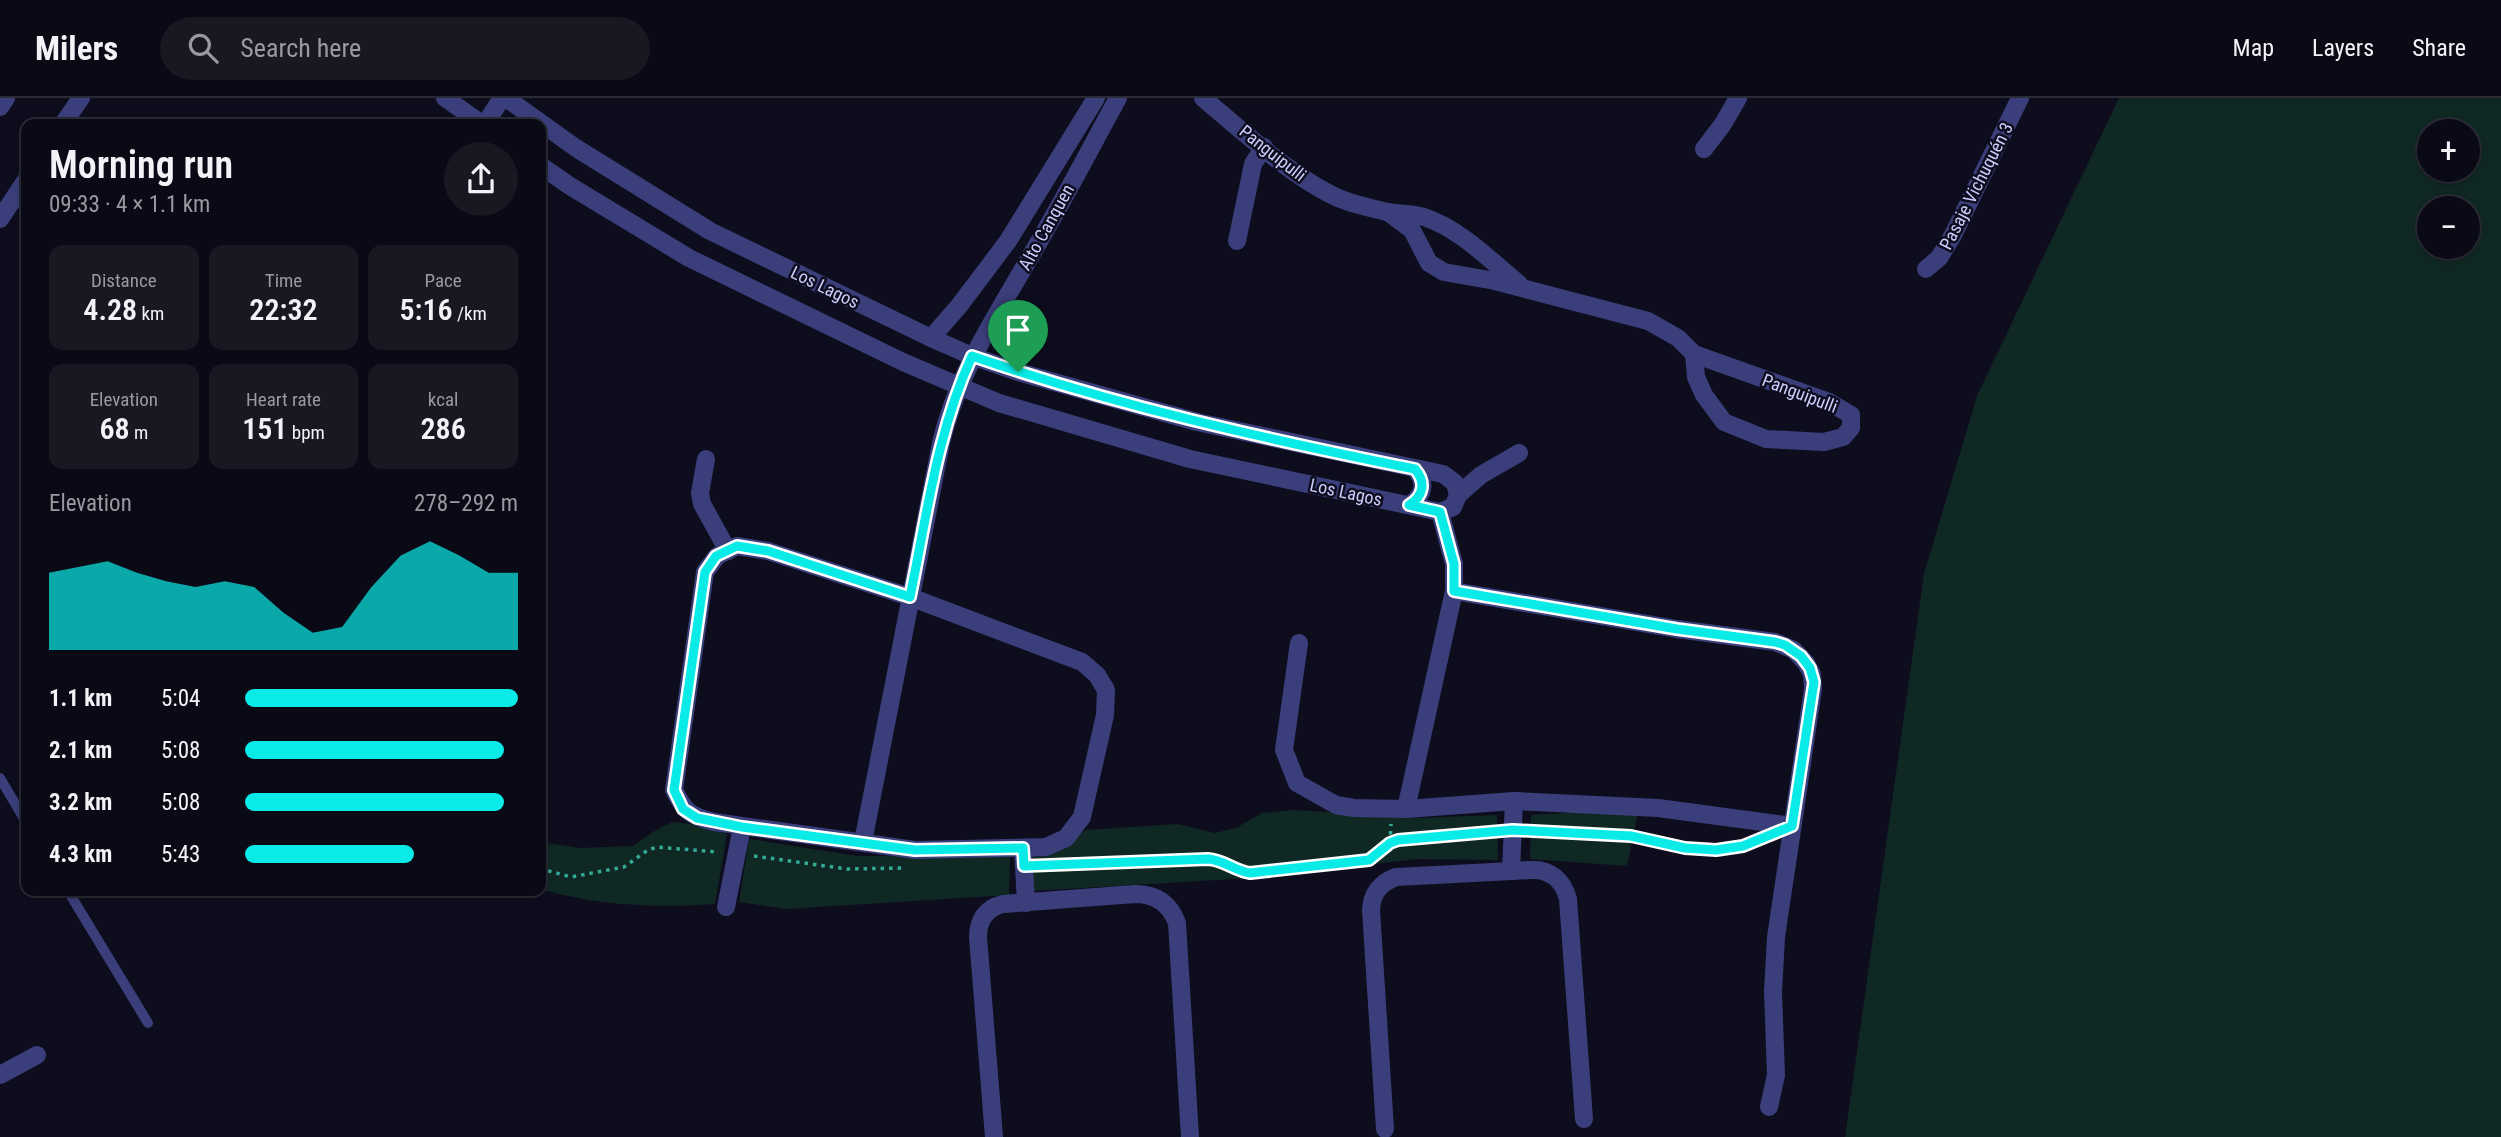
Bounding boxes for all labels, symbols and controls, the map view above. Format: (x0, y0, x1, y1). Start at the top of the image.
search box (160, 17, 650, 80)
text: Milers (35, 29, 118, 68)
icon: search (184, 29, 222, 67)
text: Search here (240, 33, 361, 63)
text: Map (2233, 34, 2274, 62)
text: Layers (2312, 34, 2374, 62)
text: Share (2412, 34, 2466, 62)
street label: Pasaje Vichuquén 3 (1935, 119, 2017, 253)
map controls (2417, 119, 2480, 259)
button: + (2417, 119, 2480, 182)
street label: Panguipulli (1235, 120, 1311, 186)
button: share (444, 142, 518, 216)
text: Morning run (49, 143, 233, 187)
street label: Alto Canquen (1014, 180, 1078, 274)
text: 09:33 · 4 × 1.1 km (49, 191, 210, 218)
button: − (2417, 196, 2480, 259)
street label: Los Lagos (787, 262, 863, 312)
text: Distance (91, 269, 157, 292)
text: Time (265, 269, 302, 292)
text: Pace (425, 269, 462, 292)
text: 4.28 (83, 292, 137, 327)
text: 22:32 (249, 292, 318, 327)
text: 5:16 (399, 292, 453, 327)
pin (988, 300, 1048, 372)
text: km (137, 302, 164, 325)
text: /km (453, 302, 487, 325)
icon: arrive (999, 311, 1037, 349)
street label: Panguipulli (1759, 369, 1841, 417)
text: Elevation (90, 388, 158, 411)
text: Heart rate (246, 388, 321, 411)
text: kcal (428, 388, 458, 411)
text: 68 (99, 411, 130, 446)
text: 151 (242, 411, 287, 446)
text: 286 (421, 411, 466, 446)
text: m (130, 421, 148, 444)
text: bpm (287, 421, 325, 444)
street label: Los Lagos (1308, 474, 1384, 510)
text: Elevation (49, 490, 132, 517)
text: 278–292 m (414, 490, 518, 517)
text: 1.1 km (49, 685, 112, 712)
text: 5:04 (161, 685, 200, 712)
text: 2.1 km (49, 737, 112, 764)
text: 5:08 (161, 737, 200, 764)
text: 3.2 km (49, 789, 112, 816)
text: 5:08 (161, 789, 200, 816)
text: 4.3 km (49, 841, 112, 868)
text: 5:43 (161, 841, 200, 868)

